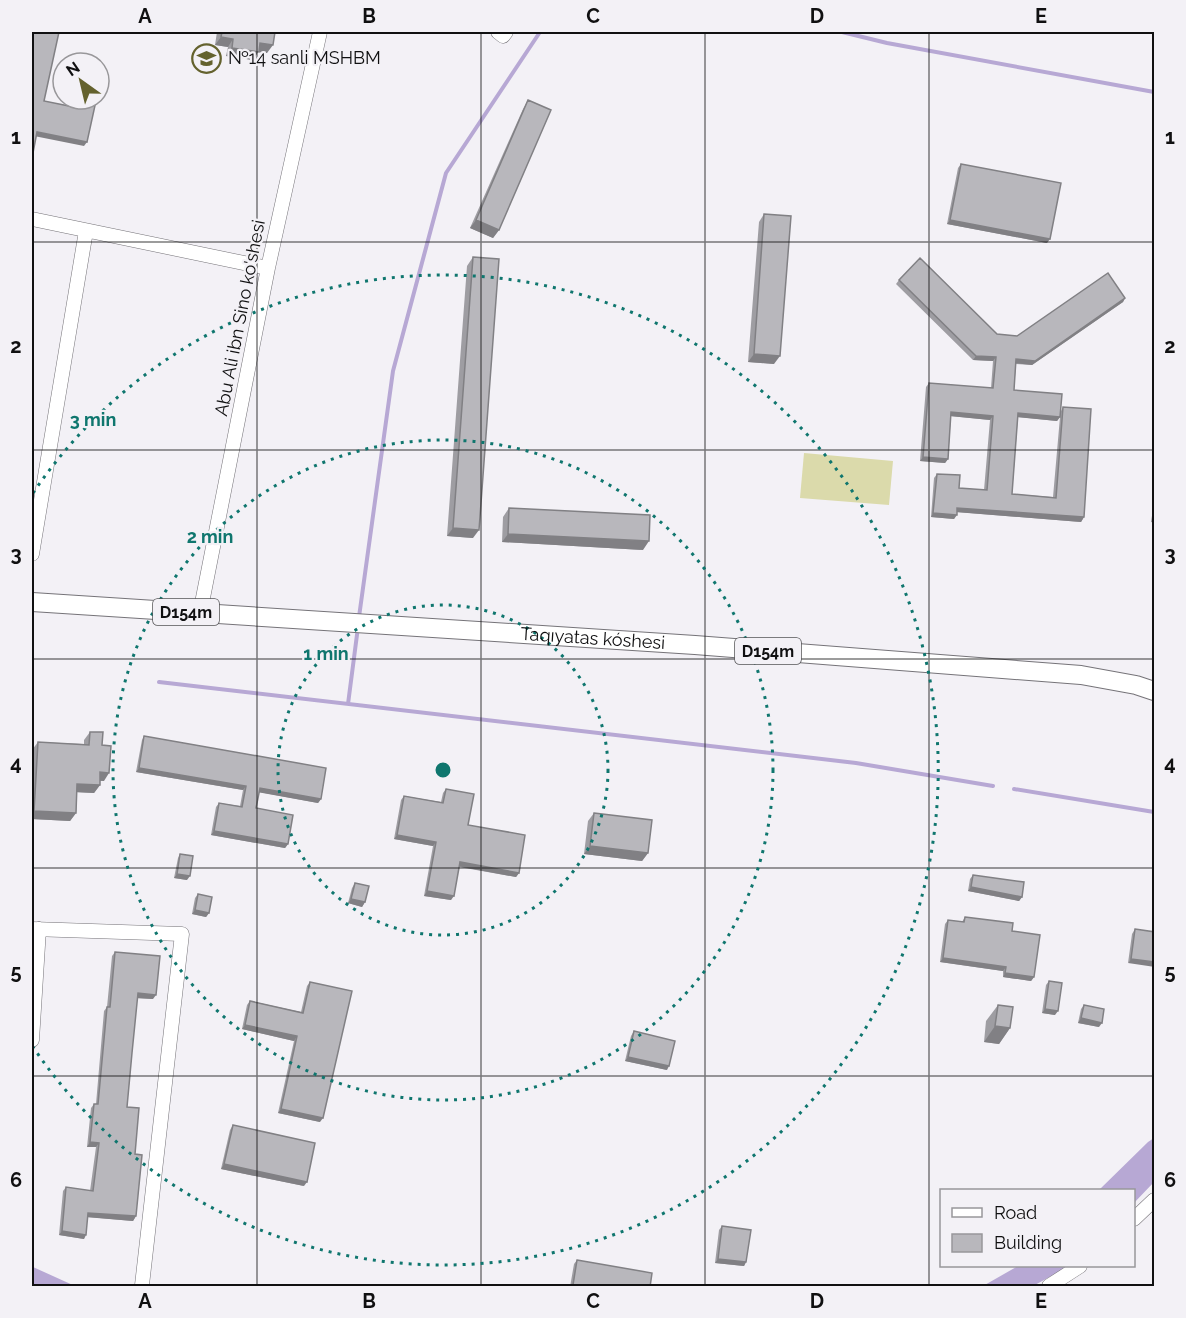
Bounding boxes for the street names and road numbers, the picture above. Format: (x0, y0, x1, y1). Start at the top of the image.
street label: Abu Ali ibn Sino ko'shesi (210, 218, 269, 418)
road number: D154m (153, 599, 219, 625)
street label: Taqıyatas kóshesi (520, 623, 666, 653)
road number: D154m (735, 638, 801, 664)

